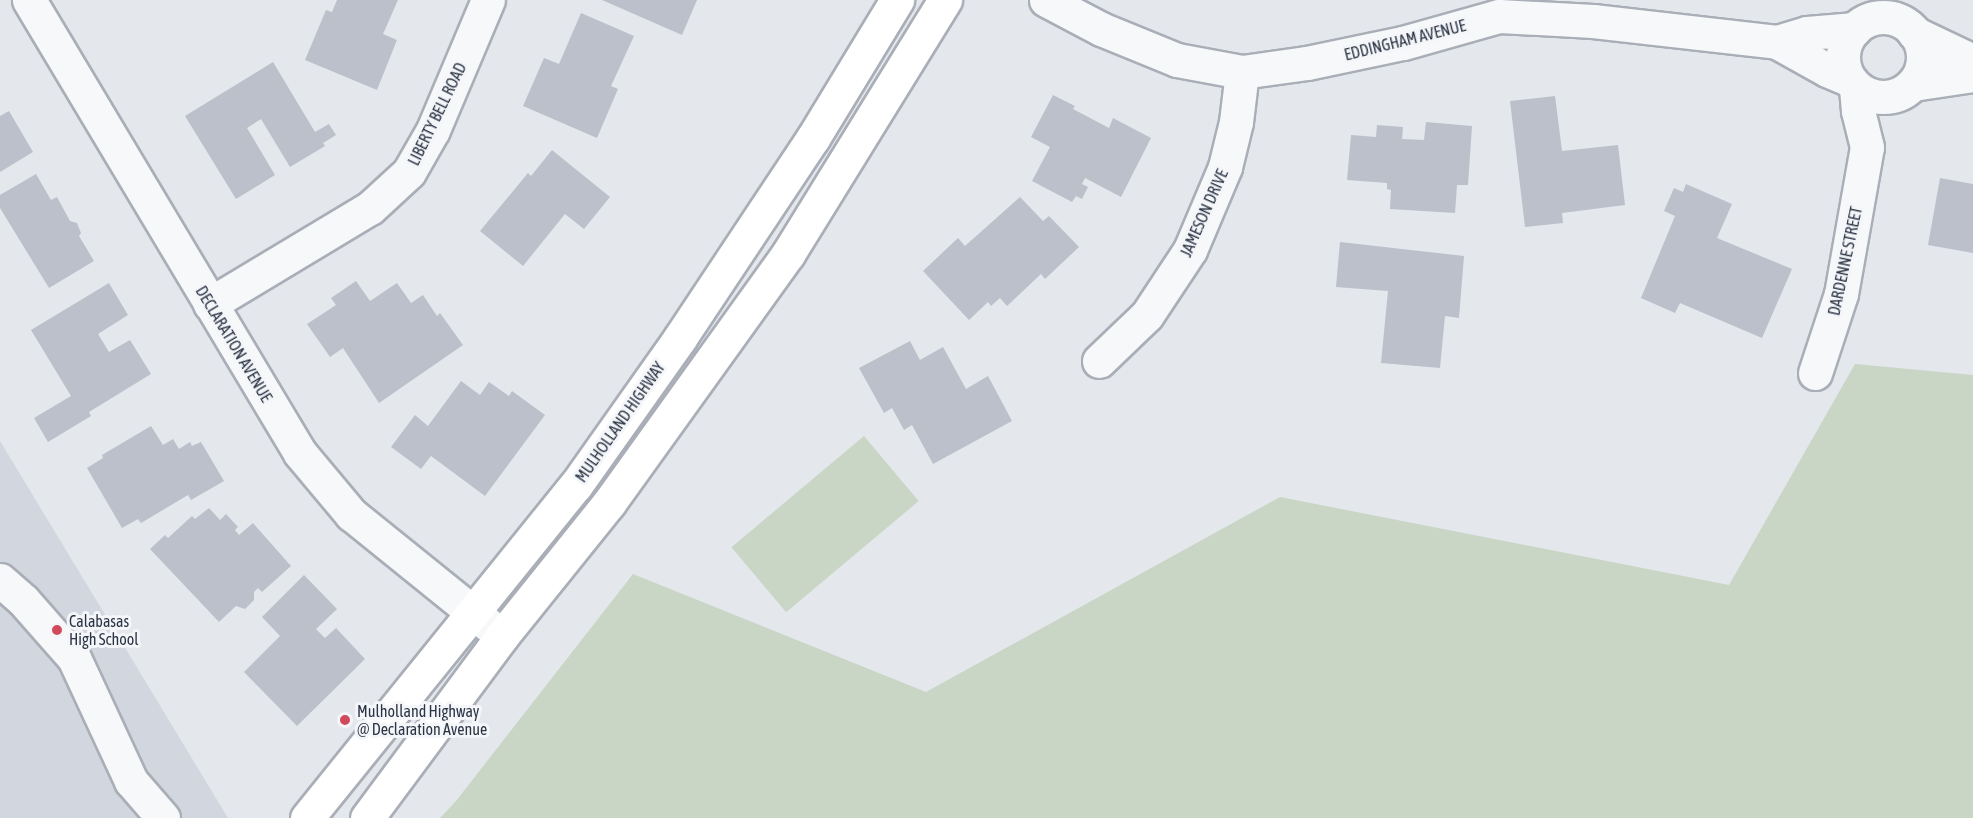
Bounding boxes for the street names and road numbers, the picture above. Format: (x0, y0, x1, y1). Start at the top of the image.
street label: EDDINGHAM AVENUE (1342, 16, 1468, 64)
street label: LIBERTY BELL ROAD (404, 59, 470, 169)
street label: JAMESON DRIVE (1176, 166, 1232, 260)
street label: DARDENNE STREET (1824, 205, 1866, 317)
street label: DECLARATION AVENUE (192, 282, 276, 406)
street label: MULHOLLAND HIGHWAY (571, 358, 669, 486)

